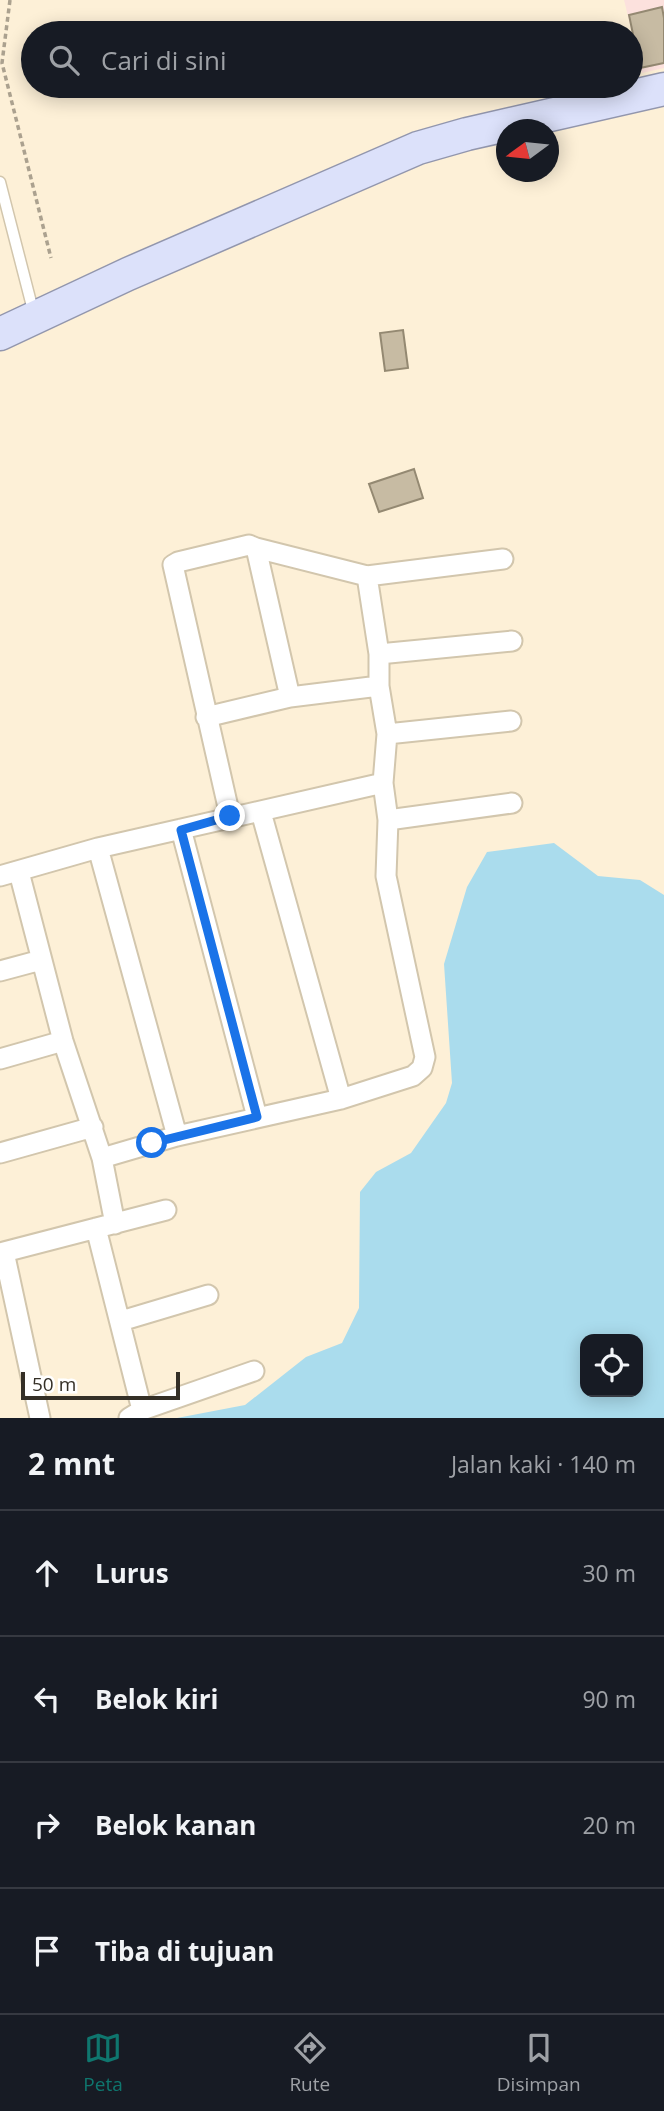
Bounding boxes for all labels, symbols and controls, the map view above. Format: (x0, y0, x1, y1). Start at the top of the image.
search box (21, 21, 643, 98)
icon: search (45, 41, 83, 79)
text: Cari di sini (101, 42, 226, 78)
north arrow (496, 119, 559, 182)
route end (214, 800, 245, 831)
route start (136, 1127, 167, 1158)
map controls (580, 1334, 643, 1397)
button: locate (580, 1334, 643, 1397)
scale bar (21, 1369, 180, 1401)
text: 50 m (32, 1371, 76, 1397)
text: 2 mnt (28, 1443, 115, 1484)
text: Jalan kaki · 140 m (451, 1448, 636, 1480)
icon: ahead (28, 1554, 66, 1592)
text: Lurus (95, 1555, 169, 1591)
text: 30 m (582, 1557, 636, 1589)
icon: left (28, 1680, 66, 1718)
text: Belok kiri (95, 1681, 219, 1717)
text: 90 m (582, 1683, 636, 1715)
icon: right (28, 1806, 66, 1844)
text: Belok kanan (95, 1807, 256, 1843)
text: 20 m (582, 1809, 636, 1841)
icon: arrive (28, 1932, 66, 1970)
text: Tiba di tujuan (95, 1933, 274, 1969)
tab: Peta (83, 2029, 123, 2097)
tab: Rute (289, 2029, 330, 2097)
tab: Disimpan (497, 2029, 581, 2097)

